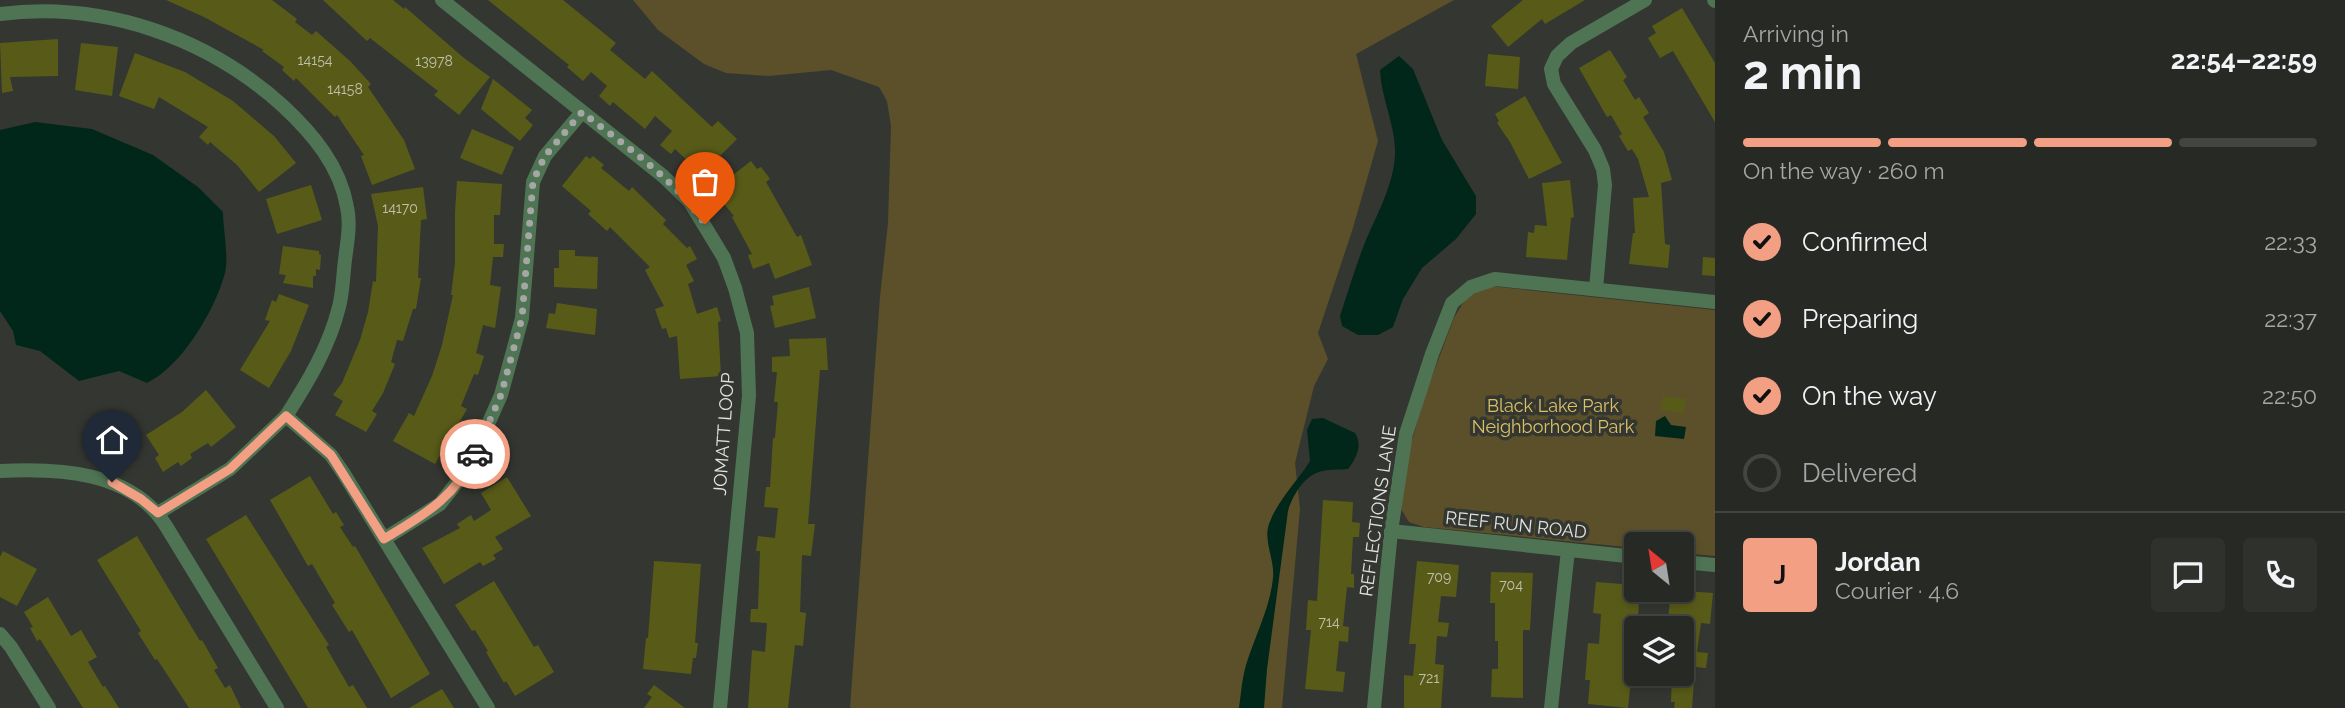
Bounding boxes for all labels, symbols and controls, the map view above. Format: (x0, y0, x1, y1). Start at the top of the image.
text: Arriving in (1743, 20, 1849, 47)
text: 22:54–22:59 (2171, 45, 2317, 75)
text: 2 min (1743, 46, 1862, 100)
house number: 14154 (298, 52, 333, 68)
house number: 13978 (415, 53, 453, 69)
house number: 14158 (327, 81, 363, 97)
pin (675, 152, 735, 224)
text: On the way · 260 m (1743, 157, 1945, 184)
icon: bag (686, 163, 724, 201)
house number: 14170 (382, 200, 418, 216)
icon: check (1743, 223, 1781, 261)
text: Confirmed (1802, 227, 1928, 257)
text: 22:33 (2264, 228, 2317, 255)
icon: check (1743, 300, 1781, 338)
text: Preparing (1802, 304, 1918, 334)
text: 22:37 (2264, 305, 2317, 332)
street label: JOMATT LOOP (709, 372, 738, 496)
icon: check (1743, 377, 1781, 415)
text: On the way (1802, 381, 1937, 411)
text: 22:50 (2262, 382, 2317, 409)
park label: Black Lake Park Neighborhood Park (1472, 395, 1635, 437)
pin (82, 410, 142, 482)
courier (440, 419, 510, 489)
icon: home (93, 421, 131, 459)
street label: REFLECTIONS LANE (1355, 424, 1400, 598)
icon: car (456, 435, 494, 473)
text: Delivered (1802, 458, 1917, 488)
street label: REEF RUN ROAD (1444, 507, 1588, 542)
north arrow (1624, 532, 1694, 602)
map controls (1624, 532, 1694, 686)
button: chat (2151, 538, 2225, 612)
button: phone (2243, 538, 2317, 612)
text: Jordan (1835, 547, 1921, 577)
text: J (1774, 560, 1786, 590)
house number: 709 (1427, 569, 1451, 585)
house number: 704 (1499, 577, 1523, 593)
text: Courier · 4.6 (1835, 577, 1959, 604)
house number: 714 (1318, 614, 1340, 630)
button: layers (1624, 616, 1694, 686)
house number: 721 (1419, 670, 1439, 686)

